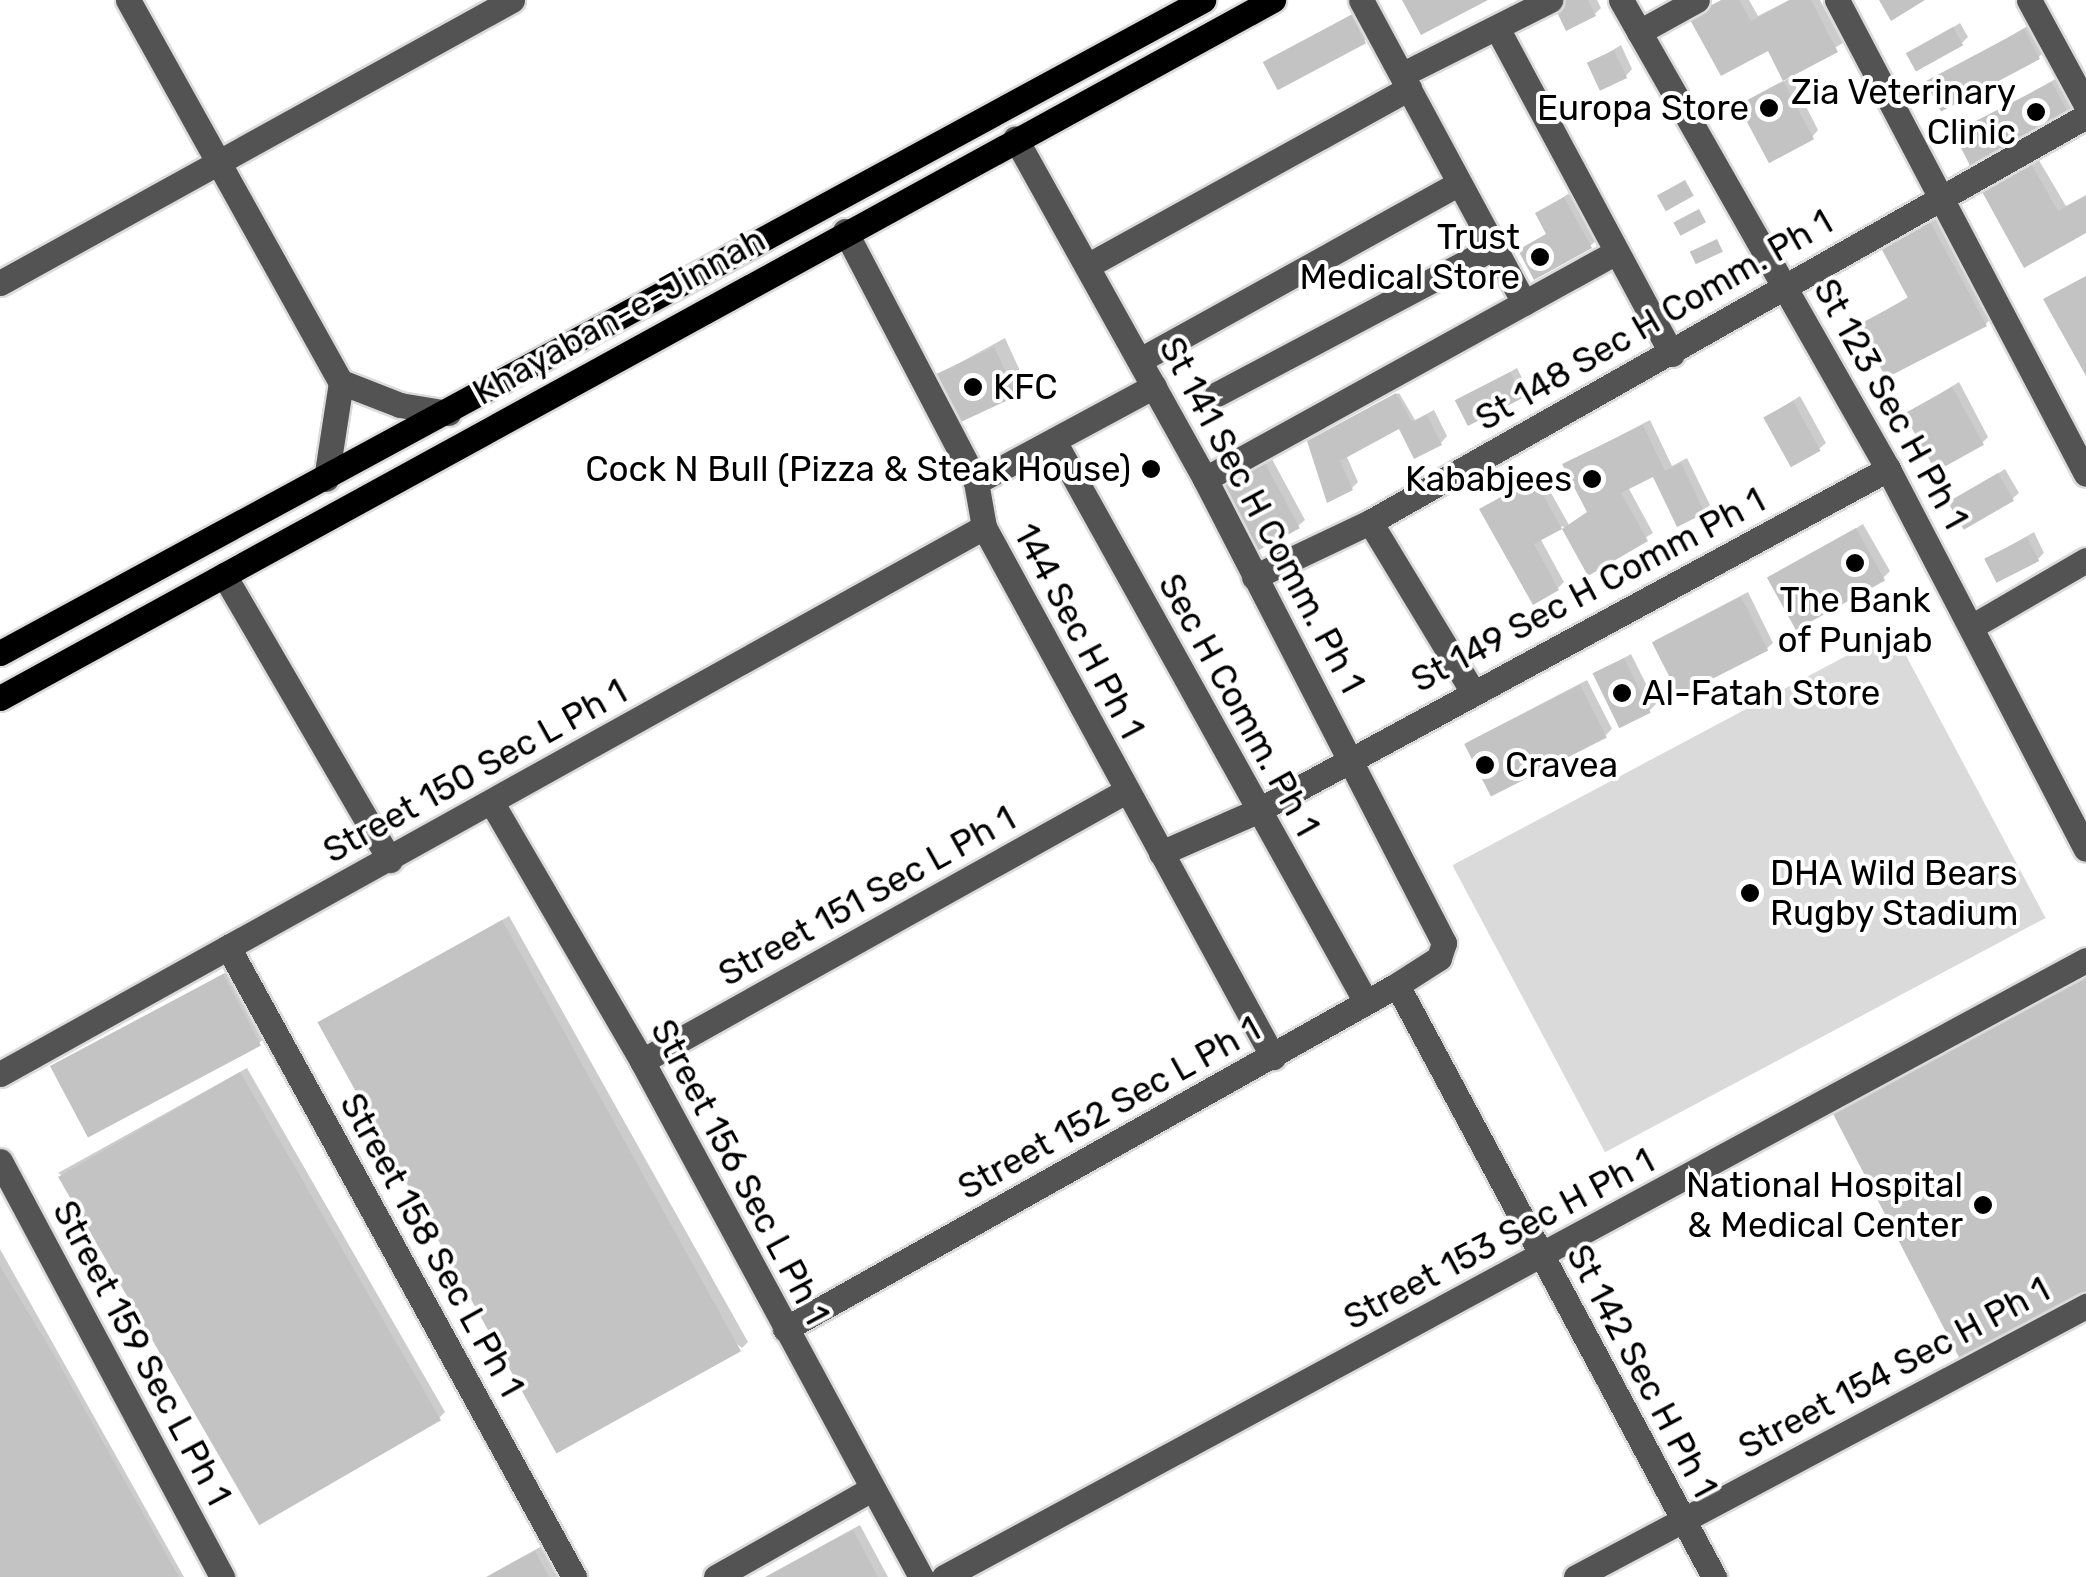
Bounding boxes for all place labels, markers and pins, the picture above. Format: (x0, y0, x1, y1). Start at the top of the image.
place label: Zia Veterinary Clinic (1790, 71, 2016, 153)
place label: Europa Store (1537, 87, 1749, 129)
marker: Europa Store (1758, 97, 1780, 119)
marker: Zia Veterinary Clinic (2025, 101, 2047, 123)
place label: Trust Medical Store (1299, 216, 1520, 298)
marker: Trust Medical Store (1529, 246, 1551, 268)
place label: KFC (993, 366, 1058, 408)
marker: KFC (962, 376, 984, 398)
place label: Cock N Bull (Pizza & Steak House) (585, 448, 1131, 490)
marker: Cock N Bull (Pizza & Steak House) (1140, 458, 1162, 480)
place label: Kababjees (1405, 458, 1572, 500)
marker: Kababjees (1581, 468, 1603, 490)
marker: The Bank of Punjab (1844, 552, 1866, 574)
place label: The Bank of Punjab (1777, 579, 1933, 661)
place label: Al-Fatah Store (1642, 672, 1880, 714)
marker: Al-Fatah Store (1611, 682, 1633, 704)
place label: Cravea (1505, 744, 1618, 786)
marker: Cravea (1474, 754, 1496, 776)
place label: DHA Wild Bears Rugby Stadium (1770, 852, 2019, 934)
marker: DHA Wild Bears Rugby Stadium (1739, 882, 1761, 904)
place label: National Hospital & Medical Center (1686, 1164, 1963, 1246)
marker: National Hospital & Medical Center (1972, 1194, 1994, 1216)

